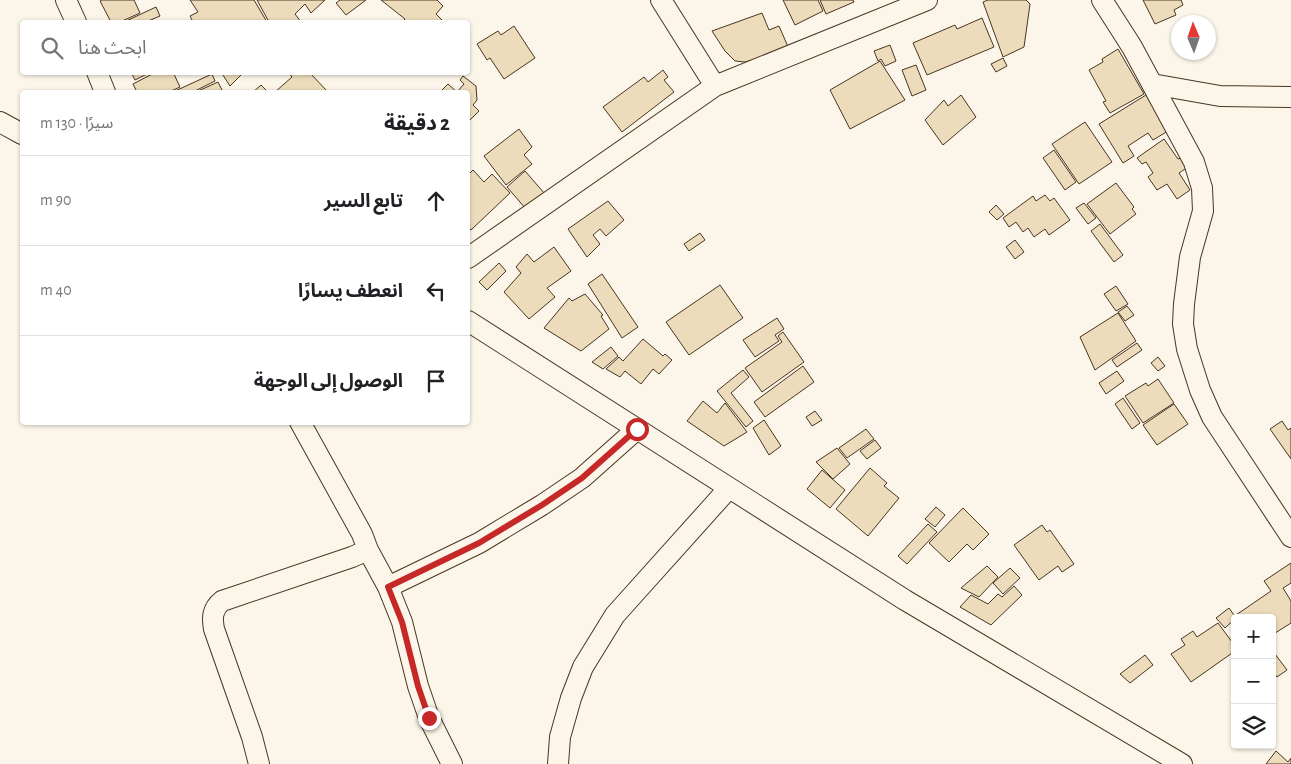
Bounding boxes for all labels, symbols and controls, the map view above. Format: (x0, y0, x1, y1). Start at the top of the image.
north arrow (1171, 15, 1216, 60)
search box (20, 20, 470, 75)
icon: search (38, 34, 66, 62)
text: ابحث هنا (78, 39, 147, 58)
text: 2 دقيقة (384, 113, 450, 134)
text: سيرًا · 130 m (40, 115, 113, 131)
icon: ahead (422, 187, 450, 215)
text: 90 m (40, 192, 71, 208)
text: تابع السير (324, 192, 403, 211)
icon: left (422, 277, 450, 305)
text: 40 m (40, 282, 72, 298)
text: انعطف يسارًا (298, 282, 403, 301)
icon: arrive (422, 367, 450, 395)
text: الوصول إلى الوجهة (254, 372, 403, 391)
route start (626, 418, 649, 441)
map controls (1231, 614, 1276, 749)
button: + (1231, 614, 1276, 659)
button: − (1231, 659, 1276, 704)
button: layers (1231, 704, 1276, 749)
route end (418, 707, 441, 730)

